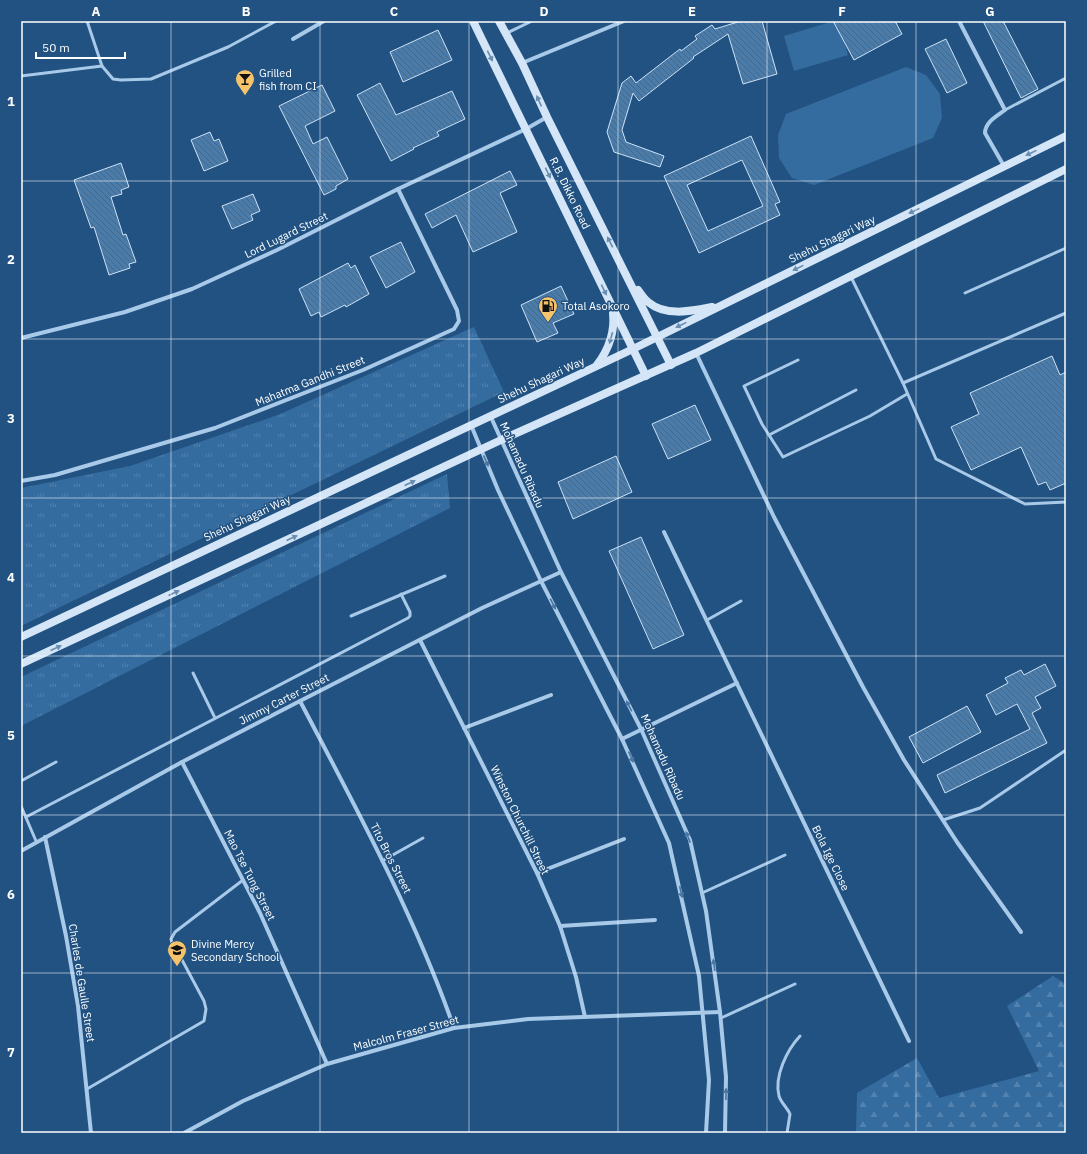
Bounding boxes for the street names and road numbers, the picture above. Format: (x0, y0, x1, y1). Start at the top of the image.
street label: R.B. Dikko Road (547, 155, 593, 231)
street label: Lord Lugard Street (242, 209, 330, 261)
street label: Shehu Shagari Way (787, 212, 878, 266)
street label: Mahatma Gandhi Street (253, 353, 367, 409)
street label: Shehu Shagari Way (495, 354, 587, 406)
street label: Mohamadu Ribadu (497, 420, 547, 510)
street label: Shehu Shagari Way (201, 492, 293, 544)
street label: Jimmy Carter Street (237, 670, 331, 728)
street label: Mohamadu Ribadu (638, 712, 688, 802)
street label: Winston Churchill Street (488, 763, 553, 877)
street label: Tito Bros Street (367, 820, 415, 896)
street label: Bola Ige Close (809, 823, 853, 893)
street label: Mao Tse Tung Street (221, 827, 279, 923)
street label: Charles de Gaulle Street (66, 923, 98, 1043)
street label: Malcolm Fraser Street (352, 1012, 460, 1054)

